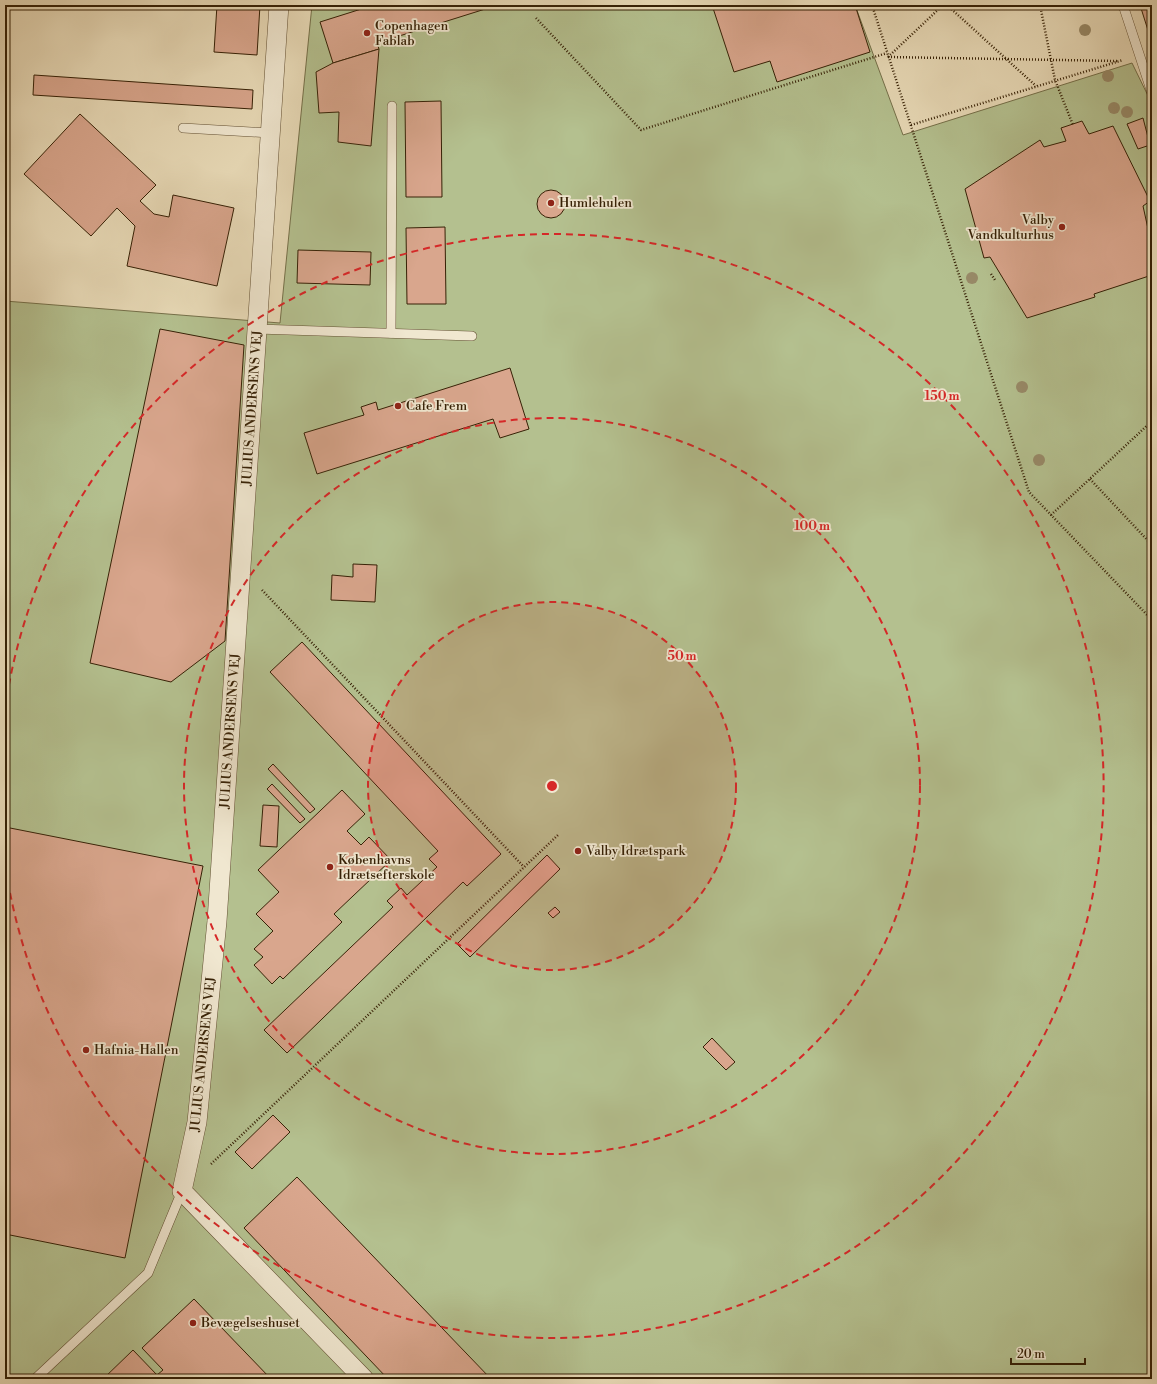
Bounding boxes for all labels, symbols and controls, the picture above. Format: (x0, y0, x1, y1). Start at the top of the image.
place label: Copenhagen Fablab (375, 18, 449, 49)
marker: Copenhagen Fablab (362, 28, 372, 38)
place label: Humlehulen (559, 195, 632, 211)
marker: Humlehulen (546, 198, 556, 208)
place label: Valby Vandkulturhus (966, 212, 1055, 243)
marker: Valby Vandkulturhus (1057, 222, 1067, 232)
street label: JULIUS ANDERSENS VEJ (239, 330, 265, 487)
text: 150 m (925, 389, 959, 404)
place label: Cafe Frem (406, 398, 468, 414)
marker: Cafe Frem (393, 401, 403, 411)
text: 100 m (794, 519, 830, 534)
text: 50 m (667, 649, 697, 664)
street label: JULIUS ANDERSENS VEJ (217, 653, 243, 810)
centre of rings (545, 779, 559, 793)
place label: Valby Idrætspark (585, 843, 686, 859)
marker: Valby Idrætspark (573, 846, 583, 856)
place label: Københavns Idrætsefterskole (338, 852, 435, 883)
marker: Københavns Idrætsefterskole (325, 862, 335, 872)
street label: JULIUS ANDERSENS VEJ (187, 976, 219, 1133)
place label: Hafnia-Hallen (94, 1042, 179, 1058)
marker: Hafnia-Hallen (81, 1045, 91, 1055)
place label: Bevægelseshuset (200, 1315, 300, 1331)
marker: Bevægelseshuset (188, 1318, 198, 1328)
scale bar (1011, 1340, 1085, 1366)
text: 20 m (1017, 1347, 1045, 1362)

